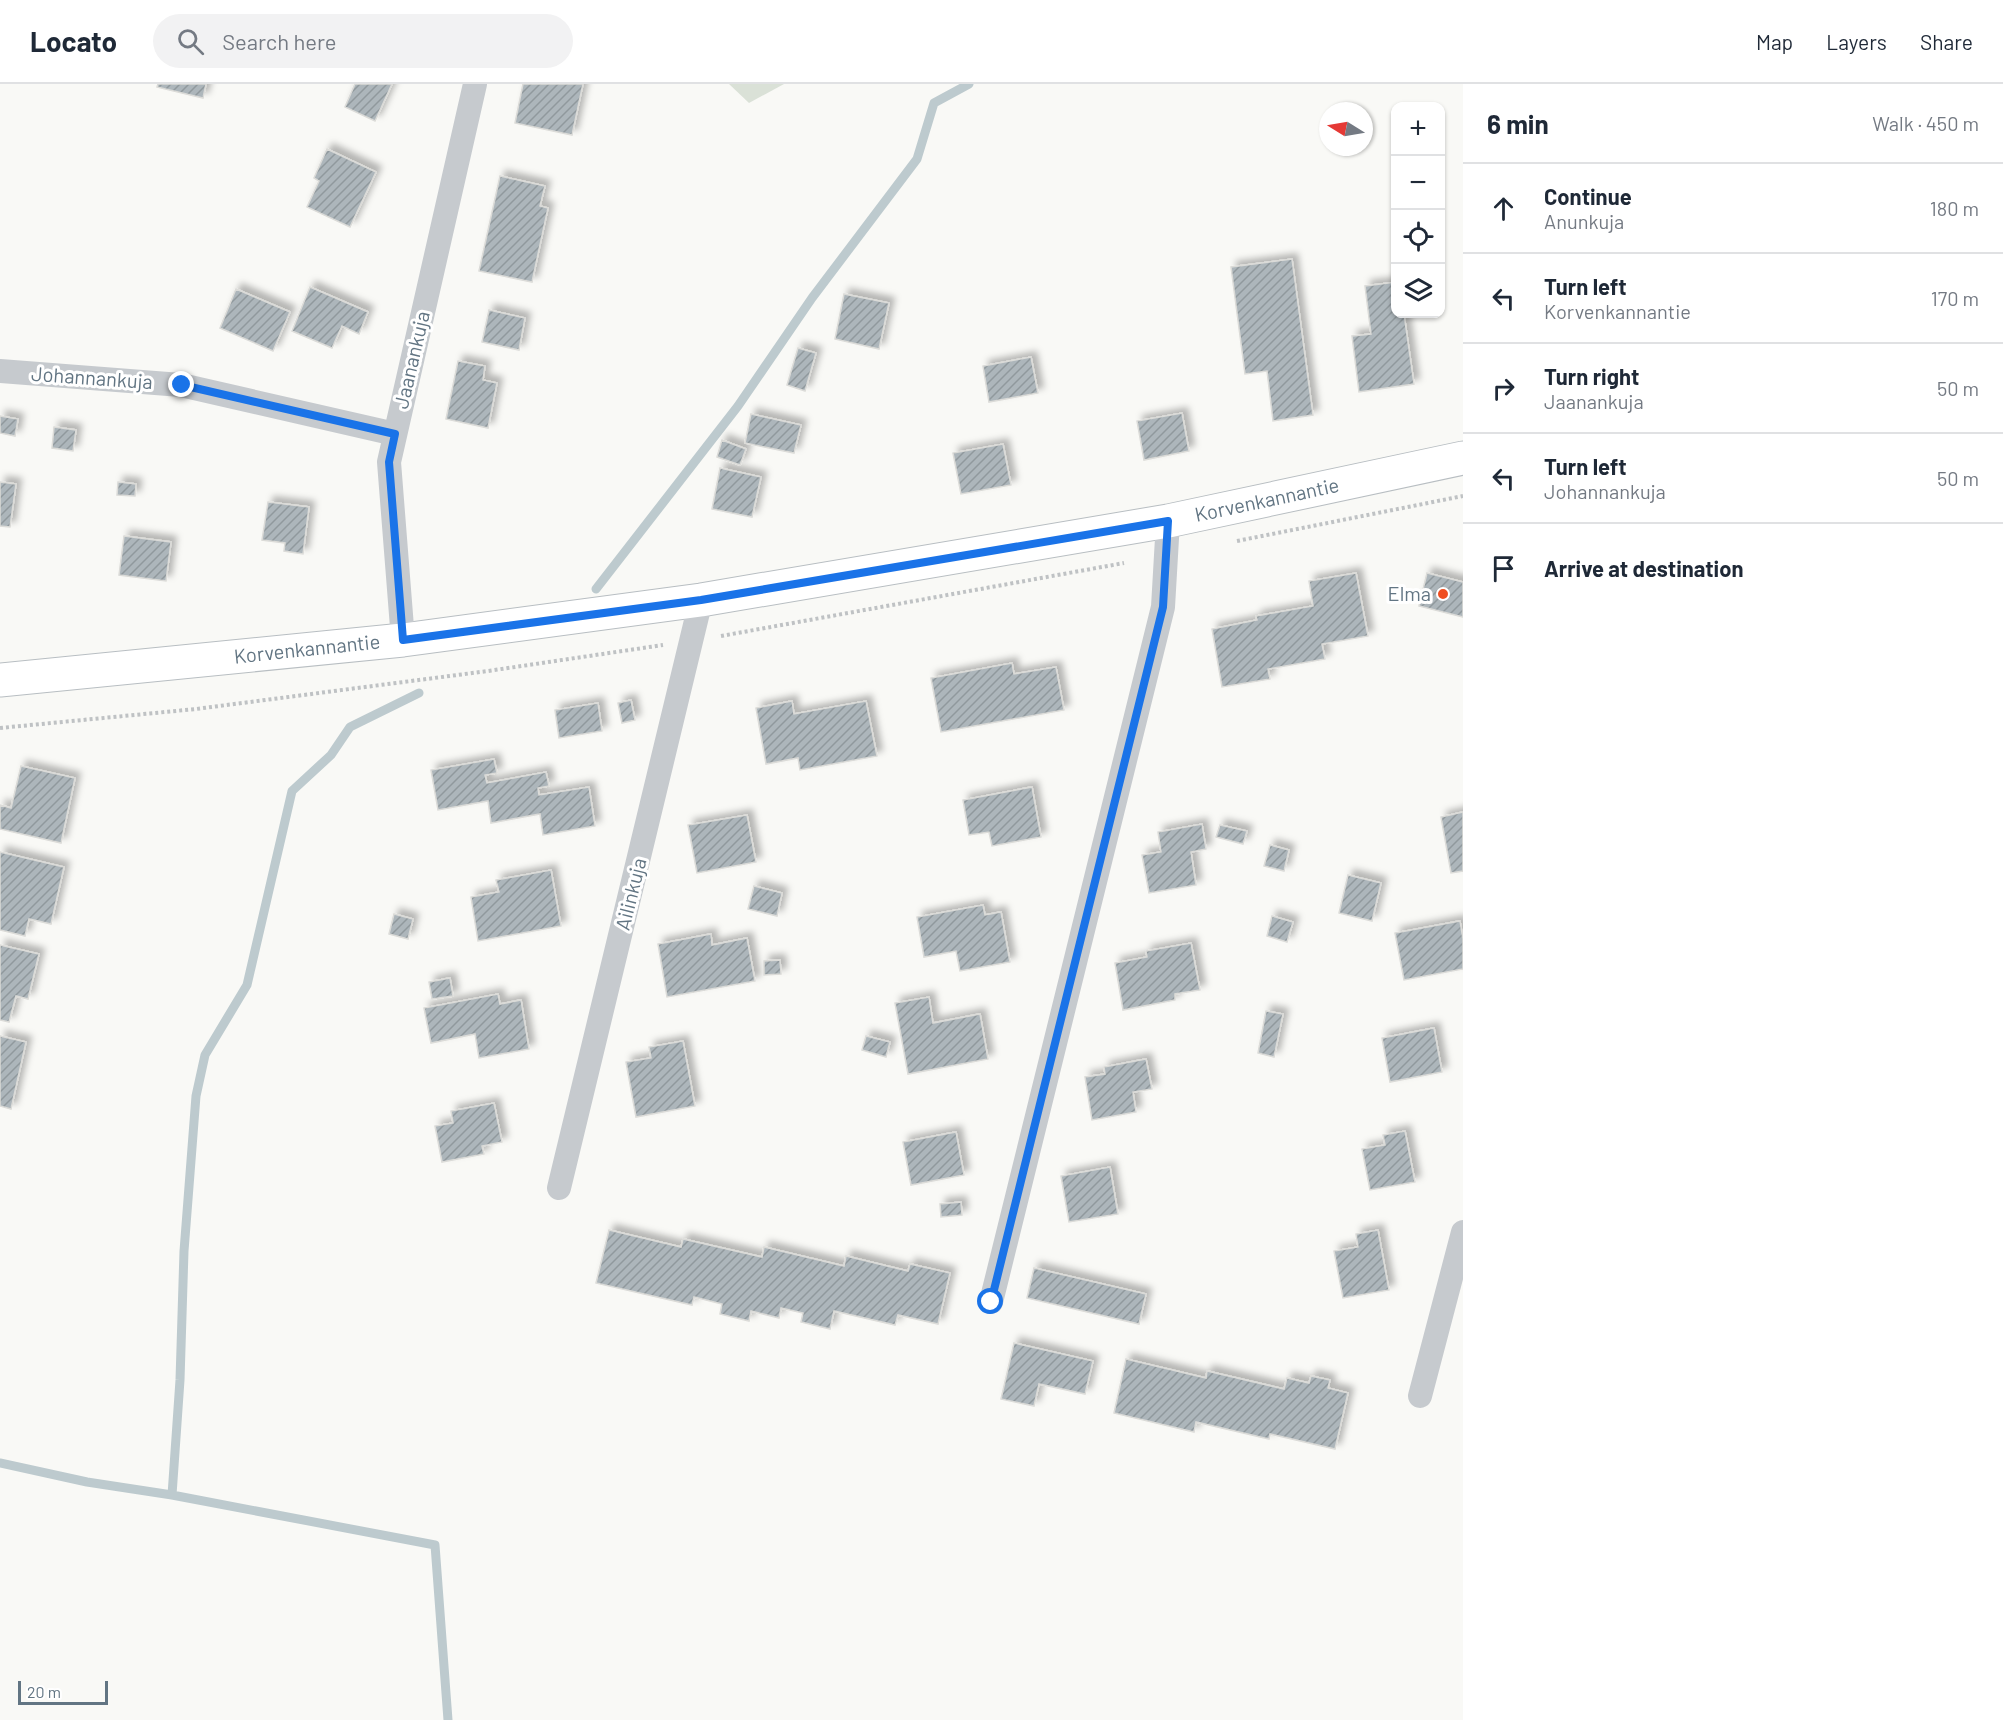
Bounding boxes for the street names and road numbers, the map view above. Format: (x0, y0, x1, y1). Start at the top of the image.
street label: Jaanankuja (388, 309, 434, 411)
street label: Johannankuja (30, 361, 154, 393)
street label: Korvenkannantie (1192, 472, 1341, 526)
street label: Korvenkannantie (233, 628, 381, 668)
street label: Ailinkuja (609, 855, 651, 932)

